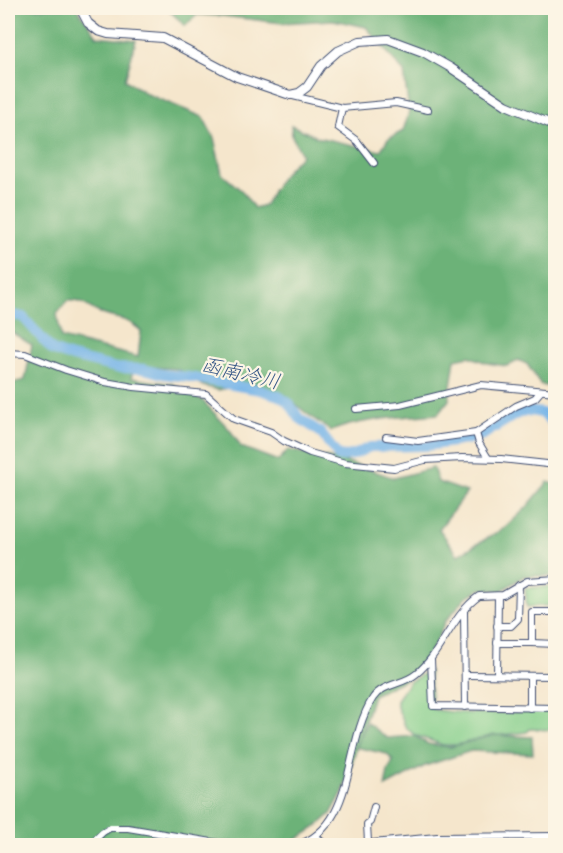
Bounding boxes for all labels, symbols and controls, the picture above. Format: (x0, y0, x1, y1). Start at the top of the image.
water label: 函南冷川 (199, 354, 282, 397)

